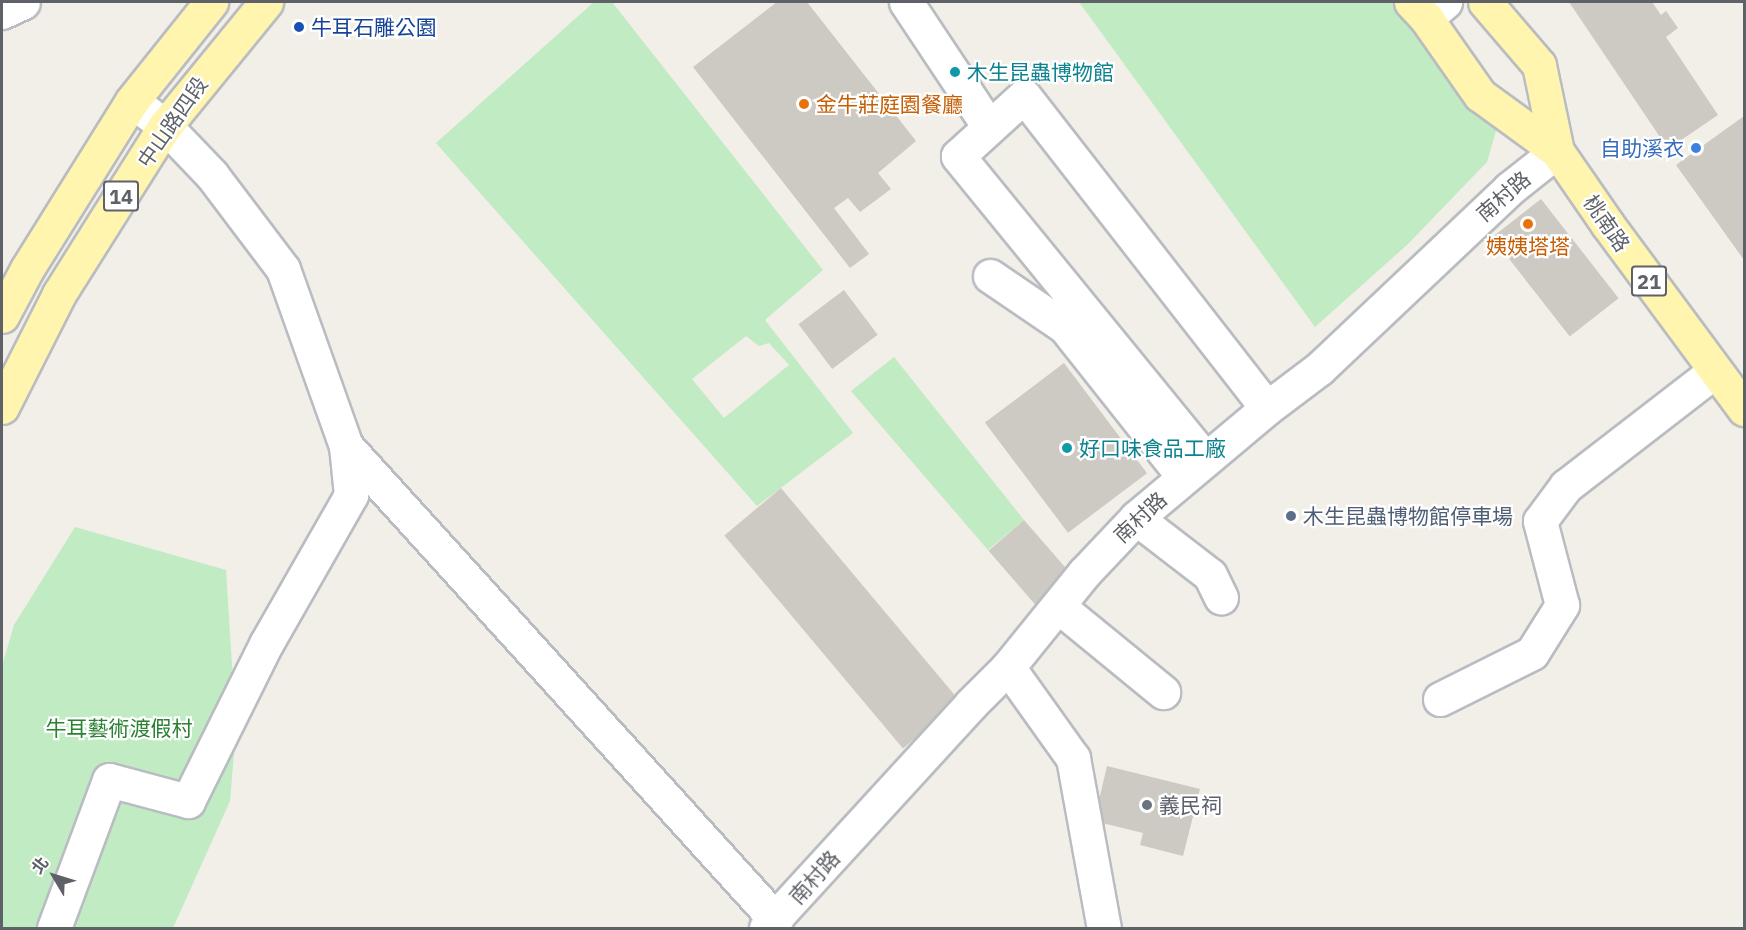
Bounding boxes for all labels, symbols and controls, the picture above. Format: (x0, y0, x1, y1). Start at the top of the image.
place label: 牛耳石雕公園 (311, 14, 437, 40)
marker: 牛耳石雕公園 (292, 20, 306, 34)
place label: 木生昆蟲博物館 (967, 59, 1114, 85)
marker: 木生昆蟲博物館 (948, 65, 962, 79)
street label: 中山路四段 (132, 72, 212, 172)
place label: 金牛莊庭園餐廳 (816, 91, 963, 117)
marker: 金牛莊庭園餐廳 (797, 97, 811, 111)
place label: 自助溪衣 (1600, 135, 1684, 161)
marker: 自助溪衣 (1689, 141, 1703, 155)
street label: 南村路 (1471, 166, 1535, 226)
road number: 14 (103, 179, 139, 213)
street label: 桃南路 (1579, 190, 1635, 256)
marker: 姨姨塔塔 (1521, 217, 1535, 231)
place label: 姨姨塔塔 (1486, 233, 1570, 259)
road number: 21 (1631, 264, 1667, 298)
place label: 好口味食品工廠 (1079, 435, 1226, 461)
marker: 好口味食品工廠 (1060, 441, 1074, 455)
street label: 南村路 (1108, 486, 1172, 548)
place label: 木生昆蟲博物館停車場 (1303, 503, 1513, 529)
marker: 木生昆蟲博物館停車場 (1284, 509, 1298, 523)
park label: 牛耳藝術渡假村 (46, 715, 192, 741)
place label: 義民祠 (1159, 792, 1222, 818)
marker: 義民祠 (1140, 798, 1154, 812)
street label: 南村路 (784, 845, 844, 909)
north arrow (24, 846, 84, 906)
text: 北 (27, 852, 53, 877)

